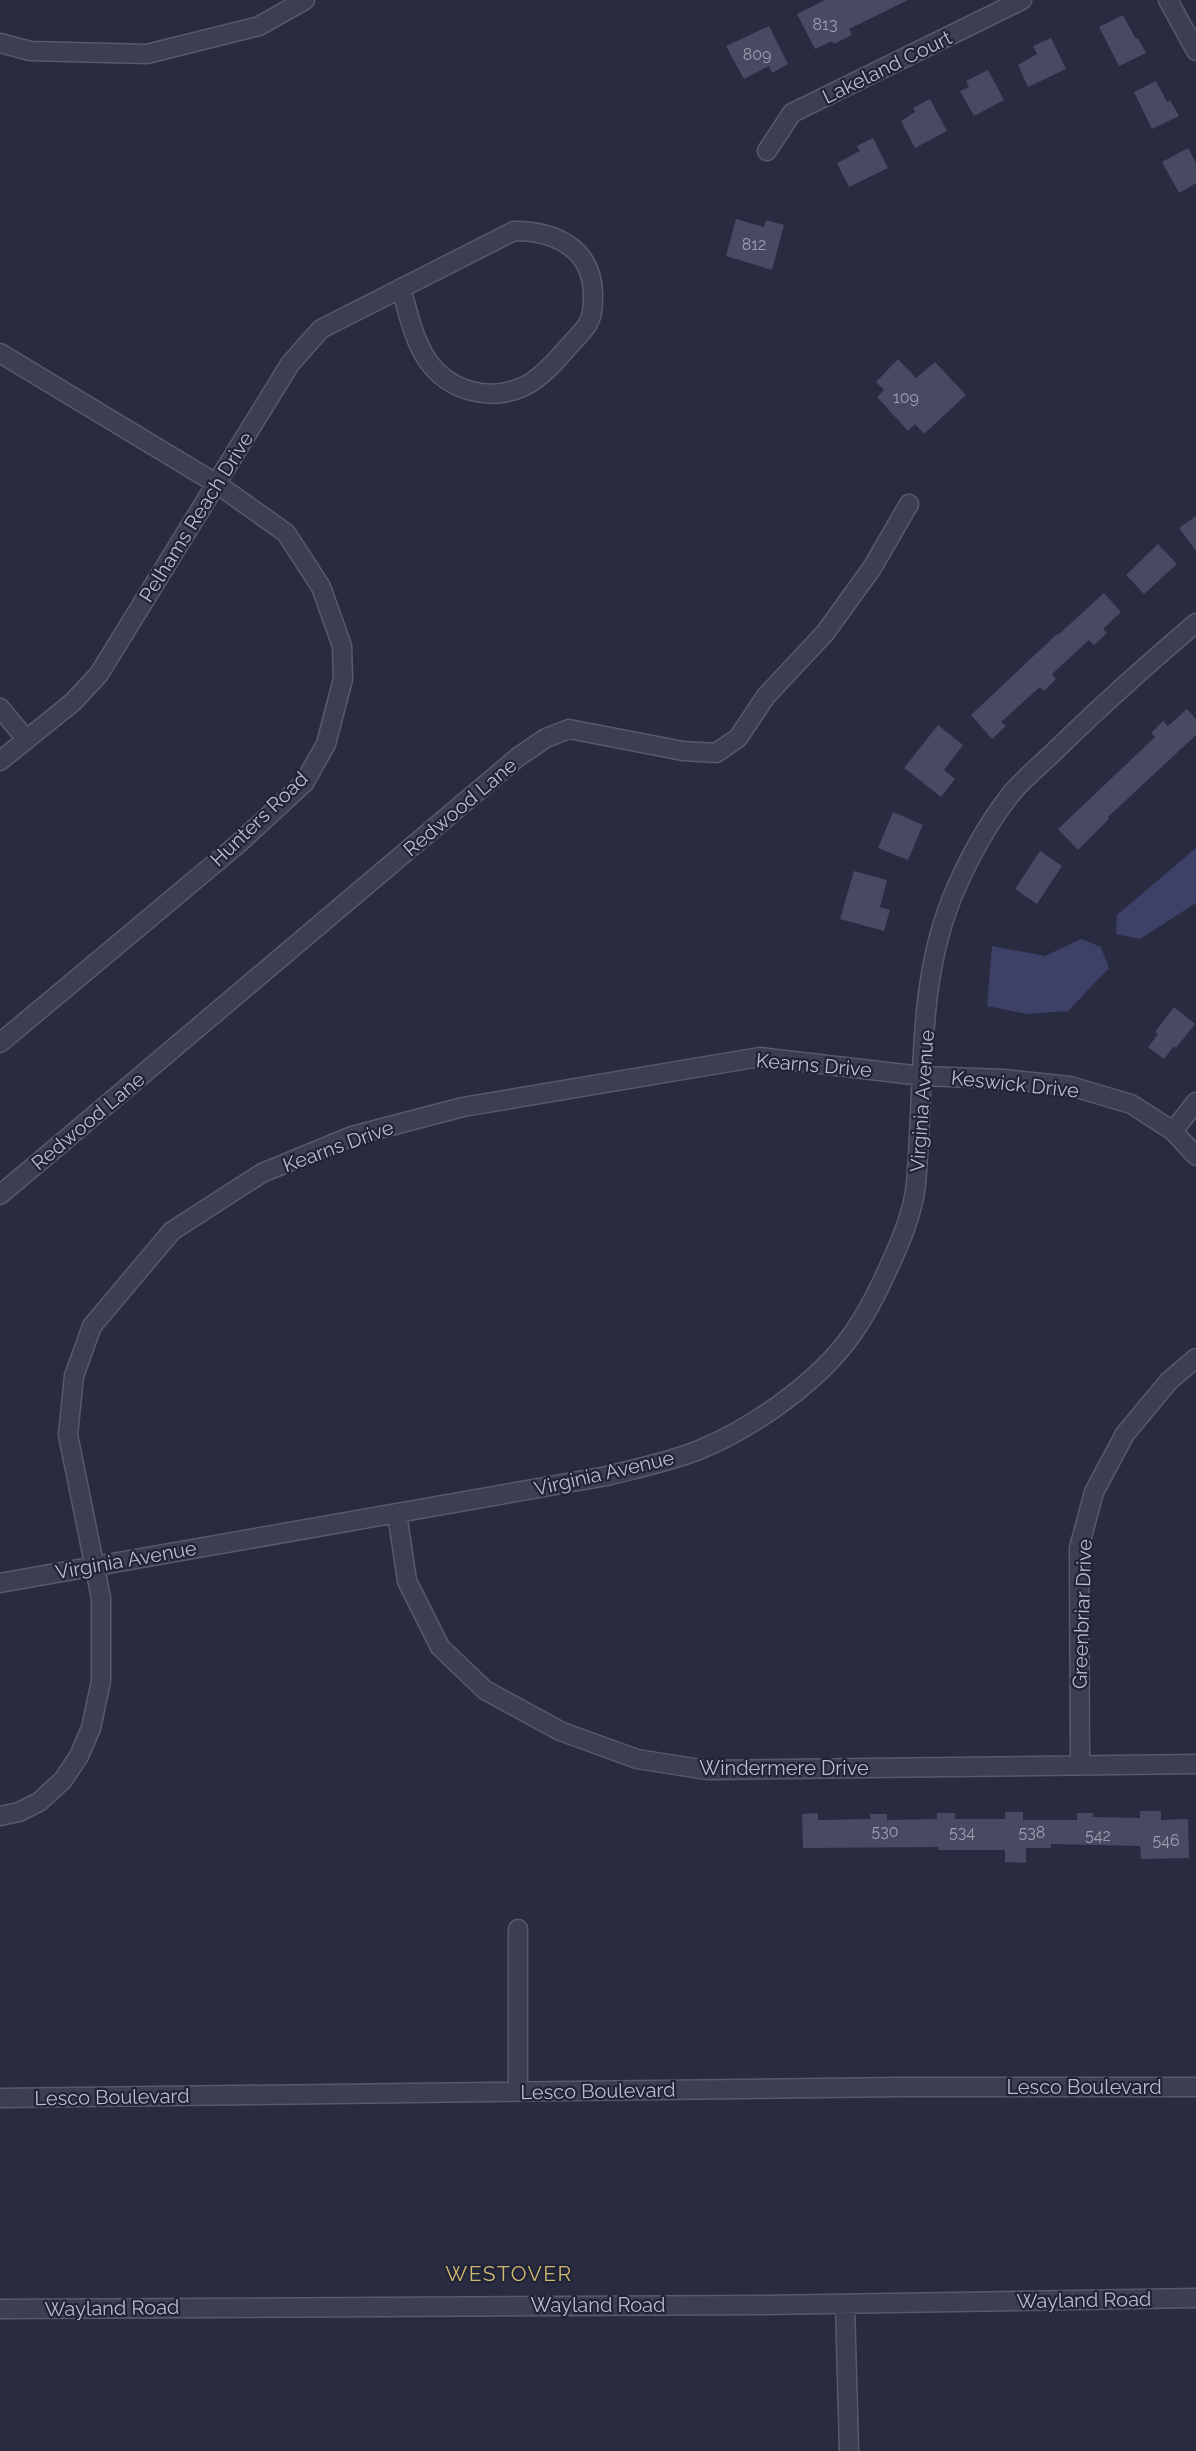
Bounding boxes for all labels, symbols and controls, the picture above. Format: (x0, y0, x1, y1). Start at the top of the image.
house number: 813 (813, 15, 837, 34)
street label: Lakeland Court (818, 25, 956, 109)
house number: 809 (743, 45, 771, 64)
house number: 812 (742, 235, 766, 254)
house number: 109 (893, 388, 919, 407)
street label: Pelhams Reach Drive (134, 427, 258, 606)
street label: Redwood Lane (399, 753, 522, 861)
street label: Hunters Road (205, 767, 313, 871)
street label: Virginia Avenue (905, 1029, 939, 1173)
street label: Kearns Drive (755, 1048, 873, 1082)
street label: Keswick Drive (950, 1065, 1080, 1103)
street label: Redwood Lane (27, 1067, 150, 1175)
street label: Kearns Drive (279, 1115, 397, 1177)
street label: Virginia Avenue (532, 1445, 677, 1501)
street label: Virginia Avenue (54, 1536, 199, 1584)
street label: Greenbriar Drive (1067, 1538, 1097, 1689)
street label: Windermere Drive (699, 1756, 869, 1780)
house number: 530 (871, 1822, 899, 1841)
house number: 534 (949, 1823, 975, 1842)
house number: 538 (1019, 1823, 1045, 1842)
house number: 542 (1085, 1826, 1111, 1845)
house number: 546 (1152, 1831, 1180, 1850)
street label: Lesco Boulevard (1006, 2075, 1162, 2099)
street label: Lesco Boulevard (520, 2078, 676, 2104)
street label: Lesco Boulevard (34, 2084, 190, 2110)
district label: WESTOVER (445, 2261, 573, 2286)
street label: Wayland Road (1016, 2287, 1152, 2313)
street label: Wayland Road (531, 2293, 665, 2317)
street label: Wayland Road (44, 2295, 180, 2321)

